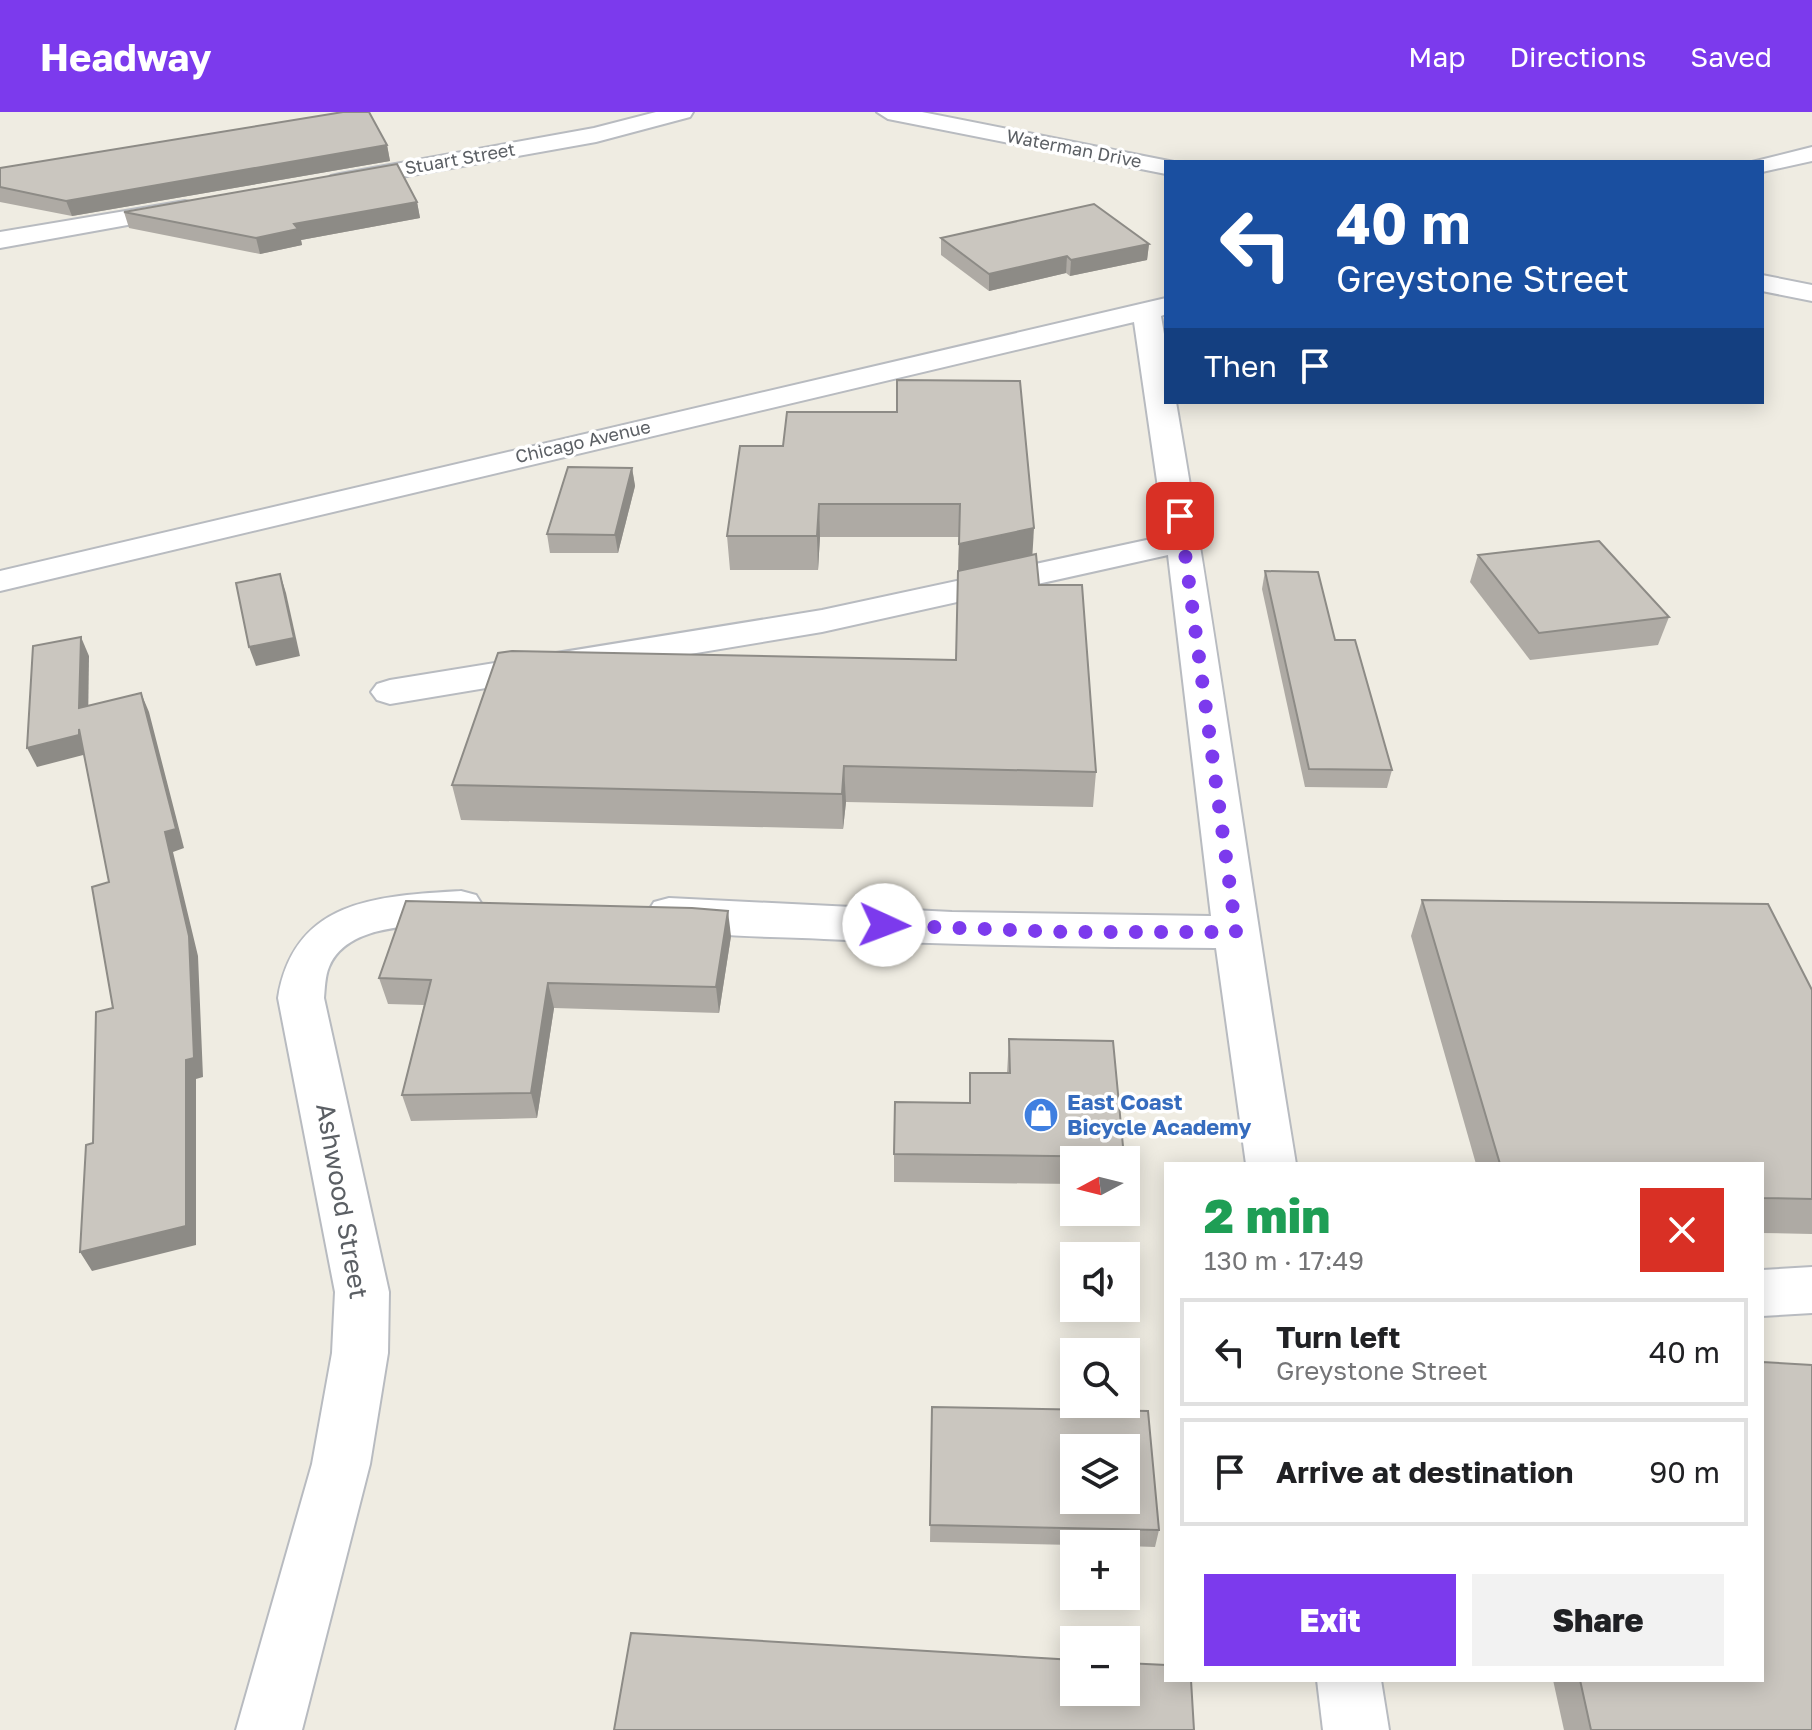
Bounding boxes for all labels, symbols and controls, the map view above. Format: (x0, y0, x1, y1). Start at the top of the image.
text: Headway (40, 34, 212, 79)
text: Map (1408, 40, 1465, 73)
text: Directions (1509, 40, 1646, 73)
text: Saved (1690, 40, 1772, 73)
street label: Waterman Drive (1005, 124, 1144, 172)
street label: Stuart Street (403, 137, 517, 179)
text: 40 m (1336, 189, 1470, 256)
icon: left (1204, 192, 1308, 296)
text: Greystone Street (1336, 257, 1629, 300)
icon: arrive (1293, 344, 1337, 388)
text: Then (1204, 348, 1277, 384)
street label: Chicago Avenue (513, 415, 652, 467)
pin (1146, 482, 1214, 550)
icon: arrive (1158, 494, 1202, 538)
position arrow (842, 883, 926, 967)
place label: East Coast Bicycle Academy (1067, 1088, 1251, 1140)
shop icon: East Coast Bicycle Academy (1022, 1096, 1060, 1134)
street label: Ashwood Street (310, 1101, 375, 1301)
north arrow (1060, 1146, 1140, 1226)
map controls (1060, 1146, 1140, 1706)
text: 2 min (1204, 1186, 1330, 1244)
button: close (1640, 1188, 1724, 1272)
button: sound (1060, 1242, 1140, 1322)
text: 130 m · 17:49 (1204, 1245, 1364, 1276)
text: Turn left (1276, 1319, 1401, 1355)
icon: left (1208, 1330, 1252, 1374)
text: 40 m (1649, 1334, 1720, 1370)
button: search (1060, 1338, 1140, 1418)
text: Greystone Street (1276, 1355, 1488, 1386)
button: layers (1060, 1434, 1140, 1514)
icon: arrive (1208, 1450, 1252, 1494)
text: Arrive at destination (1276, 1454, 1573, 1490)
text: 90 m (1649, 1454, 1720, 1490)
button: + (1060, 1530, 1140, 1610)
button: Exit (1204, 1574, 1456, 1666)
button: Share (1472, 1574, 1724, 1666)
button: − (1060, 1626, 1140, 1706)

